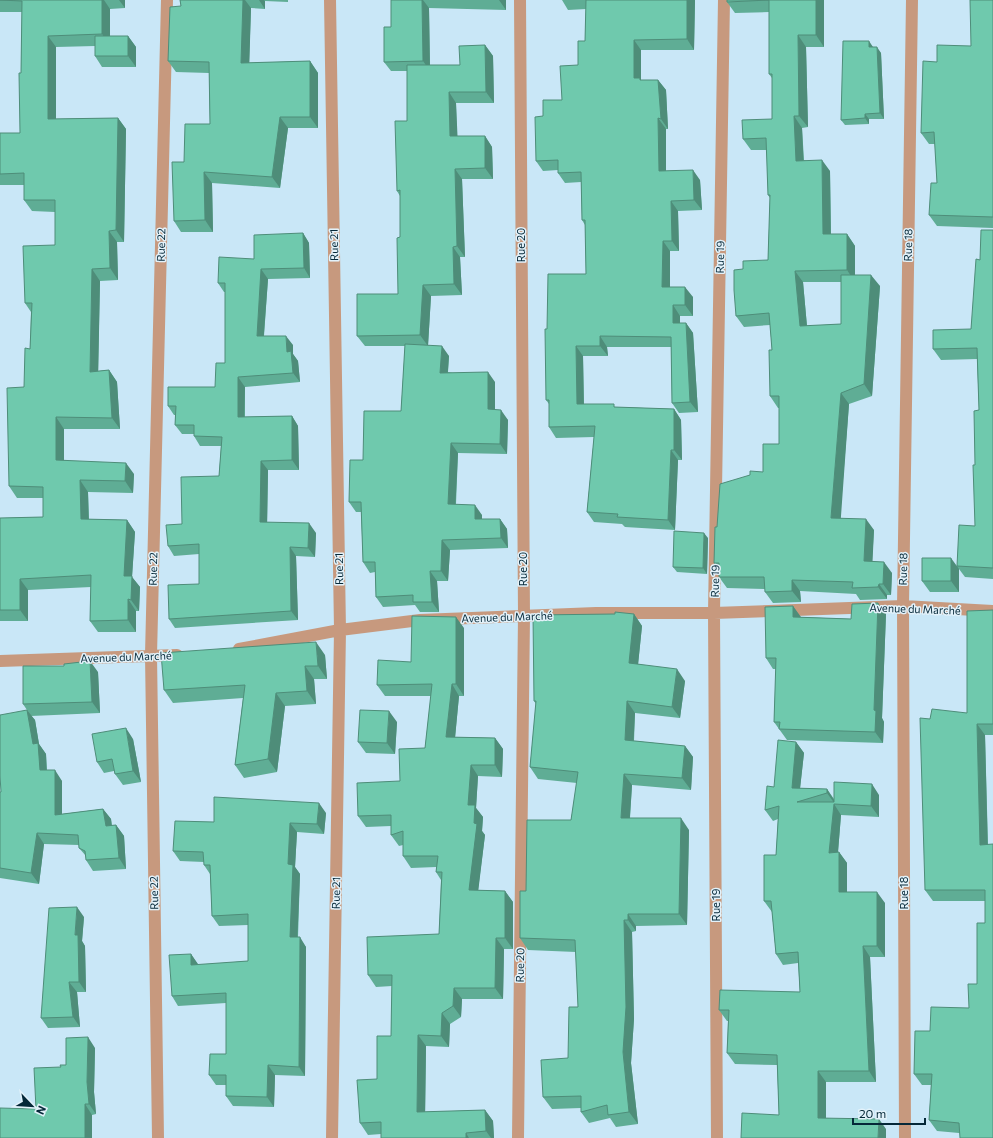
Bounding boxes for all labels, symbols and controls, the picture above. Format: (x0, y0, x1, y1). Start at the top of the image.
street label: Rue 22 (154, 228, 167, 262)
street label: Rue 20 (514, 228, 527, 262)
street label: Rue 18 (901, 228, 914, 261)
street label: Rue 21 (327, 229, 340, 261)
street label: Rue 19 (713, 240, 726, 273)
street label: Rue 22 (146, 552, 159, 586)
street label: Rue 20 (516, 552, 529, 586)
street label: Rue 18 (896, 552, 909, 585)
street label: Rue 21 (332, 553, 345, 585)
street label: Rue 19 (708, 564, 721, 597)
street label: Avenue du Marché (869, 600, 961, 617)
street label: Avenue du Marché (461, 608, 553, 625)
street label: Avenue du Marché (80, 648, 172, 665)
street label: Rue 22 (147, 876, 160, 910)
street label: Rue 18 (897, 876, 910, 909)
street label: Rue 21 (329, 877, 342, 909)
street label: Rue 19 (709, 888, 722, 921)
street label: Rue 20 (513, 948, 526, 982)
north arrow (12, 1086, 52, 1126)
scale bar (853, 1100, 925, 1126)
text: N (34, 1104, 49, 1117)
text: 20 m (859, 1106, 886, 1120)

